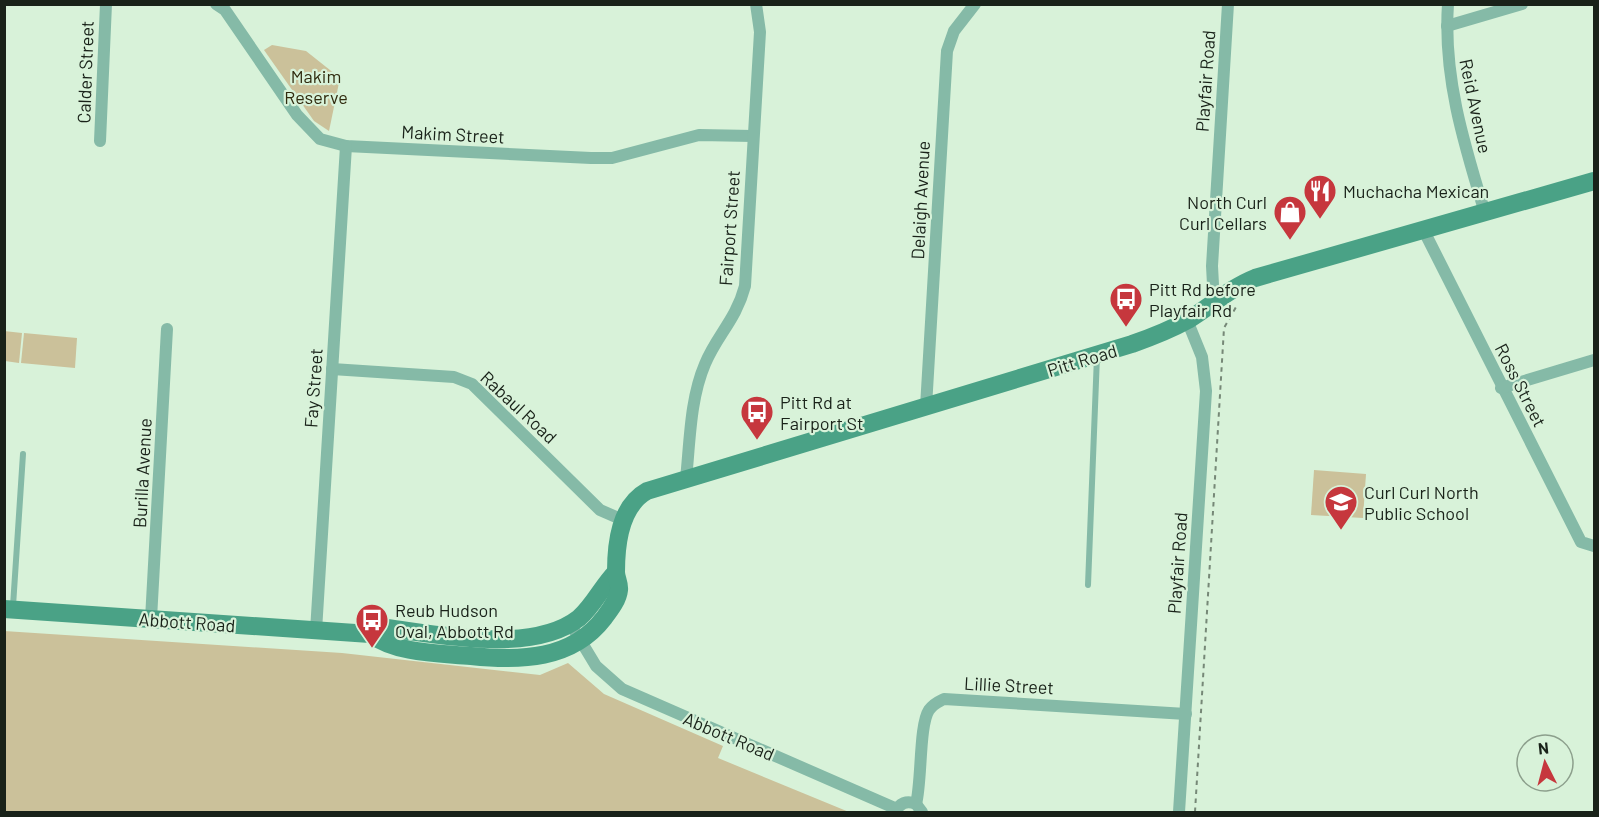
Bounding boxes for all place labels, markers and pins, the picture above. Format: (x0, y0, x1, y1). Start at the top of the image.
restaurant icon: Muchacha Mexican (1302, 173, 1338, 220)
place label: Muchacha Mexican (1343, 180, 1489, 202)
place label: North Curl Curl Cellars (1179, 191, 1267, 234)
shop icon: North Curl Curl Cellars (1272, 194, 1308, 241)
place label: Pitt Rd before Playfair Rd (1149, 278, 1256, 321)
bus stop icon: Pitt Rd before Playfair Rd (1108, 281, 1144, 328)
place label: Pitt Rd at Fairport St (780, 391, 864, 434)
bus stop icon: Pitt Rd at Fairport St (739, 394, 775, 441)
place label: Curl Curl North Public School (1364, 481, 1479, 524)
school or university icon: Curl Curl North Public School (1323, 484, 1359, 531)
place label: Reub Hudson Oval, Abbott Rd (395, 599, 514, 642)
bus stop icon: Reub Hudson Oval, Abbott Rd (354, 602, 390, 649)

